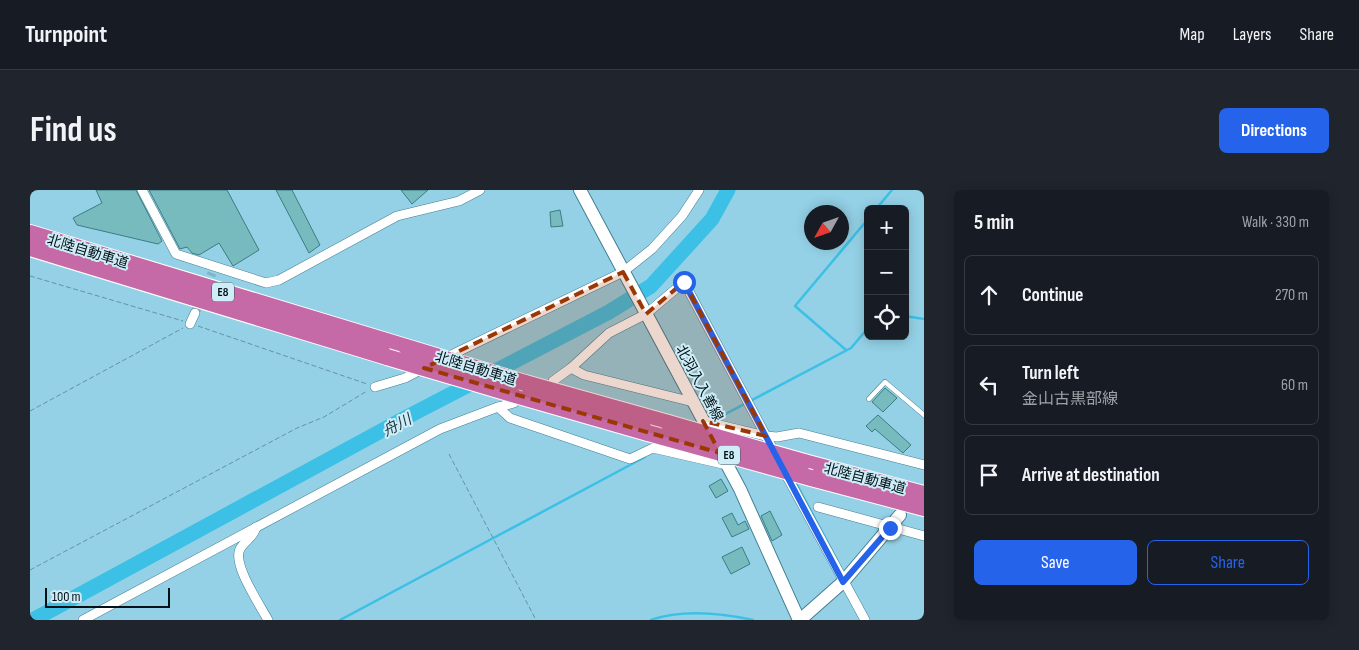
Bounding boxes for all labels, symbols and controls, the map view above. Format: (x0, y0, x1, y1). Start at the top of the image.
text: Turnpoint (25, 20, 107, 49)
text: Map (1180, 24, 1205, 45)
text: Layers (1233, 24, 1272, 45)
text: Share (1300, 24, 1334, 45)
button: Directions (1219, 108, 1329, 153)
text: Find us (30, 109, 117, 152)
north arrow (804, 205, 849, 250)
map controls (864, 205, 909, 340)
button: + (864, 205, 909, 250)
text: 5 min (974, 210, 1014, 235)
text: Walk · 330 m (1242, 213, 1309, 232)
street label: 北陸自動車道 (45, 231, 131, 272)
button: − (864, 250, 909, 295)
route start (673, 271, 696, 294)
icon: ahead (975, 281, 1003, 309)
road number: E8 (212, 282, 234, 301)
text: Continue (1022, 284, 1083, 307)
text: 270 m (1275, 286, 1308, 305)
button: locate (864, 295, 909, 340)
street label: 北羽入入善線 (672, 342, 727, 424)
street label: 北陸自動車道 (433, 348, 519, 389)
text: Turn left (1022, 362, 1079, 385)
icon: left (975, 371, 1003, 399)
text: 60 m (1281, 376, 1308, 395)
text: 金山古黒部線 (1022, 390, 1118, 409)
water label: 舟川 (380, 409, 417, 441)
road number: E8 (718, 446, 740, 464)
street label: 北陸自動車道 (822, 459, 908, 498)
icon: arrive (975, 461, 1003, 489)
text: Arrive at destination (1022, 464, 1160, 487)
route end (879, 517, 902, 540)
button: Save (974, 540, 1137, 585)
button: Share (1147, 540, 1309, 585)
scale bar (45, 585, 170, 608)
text: 100 m (52, 588, 81, 605)

